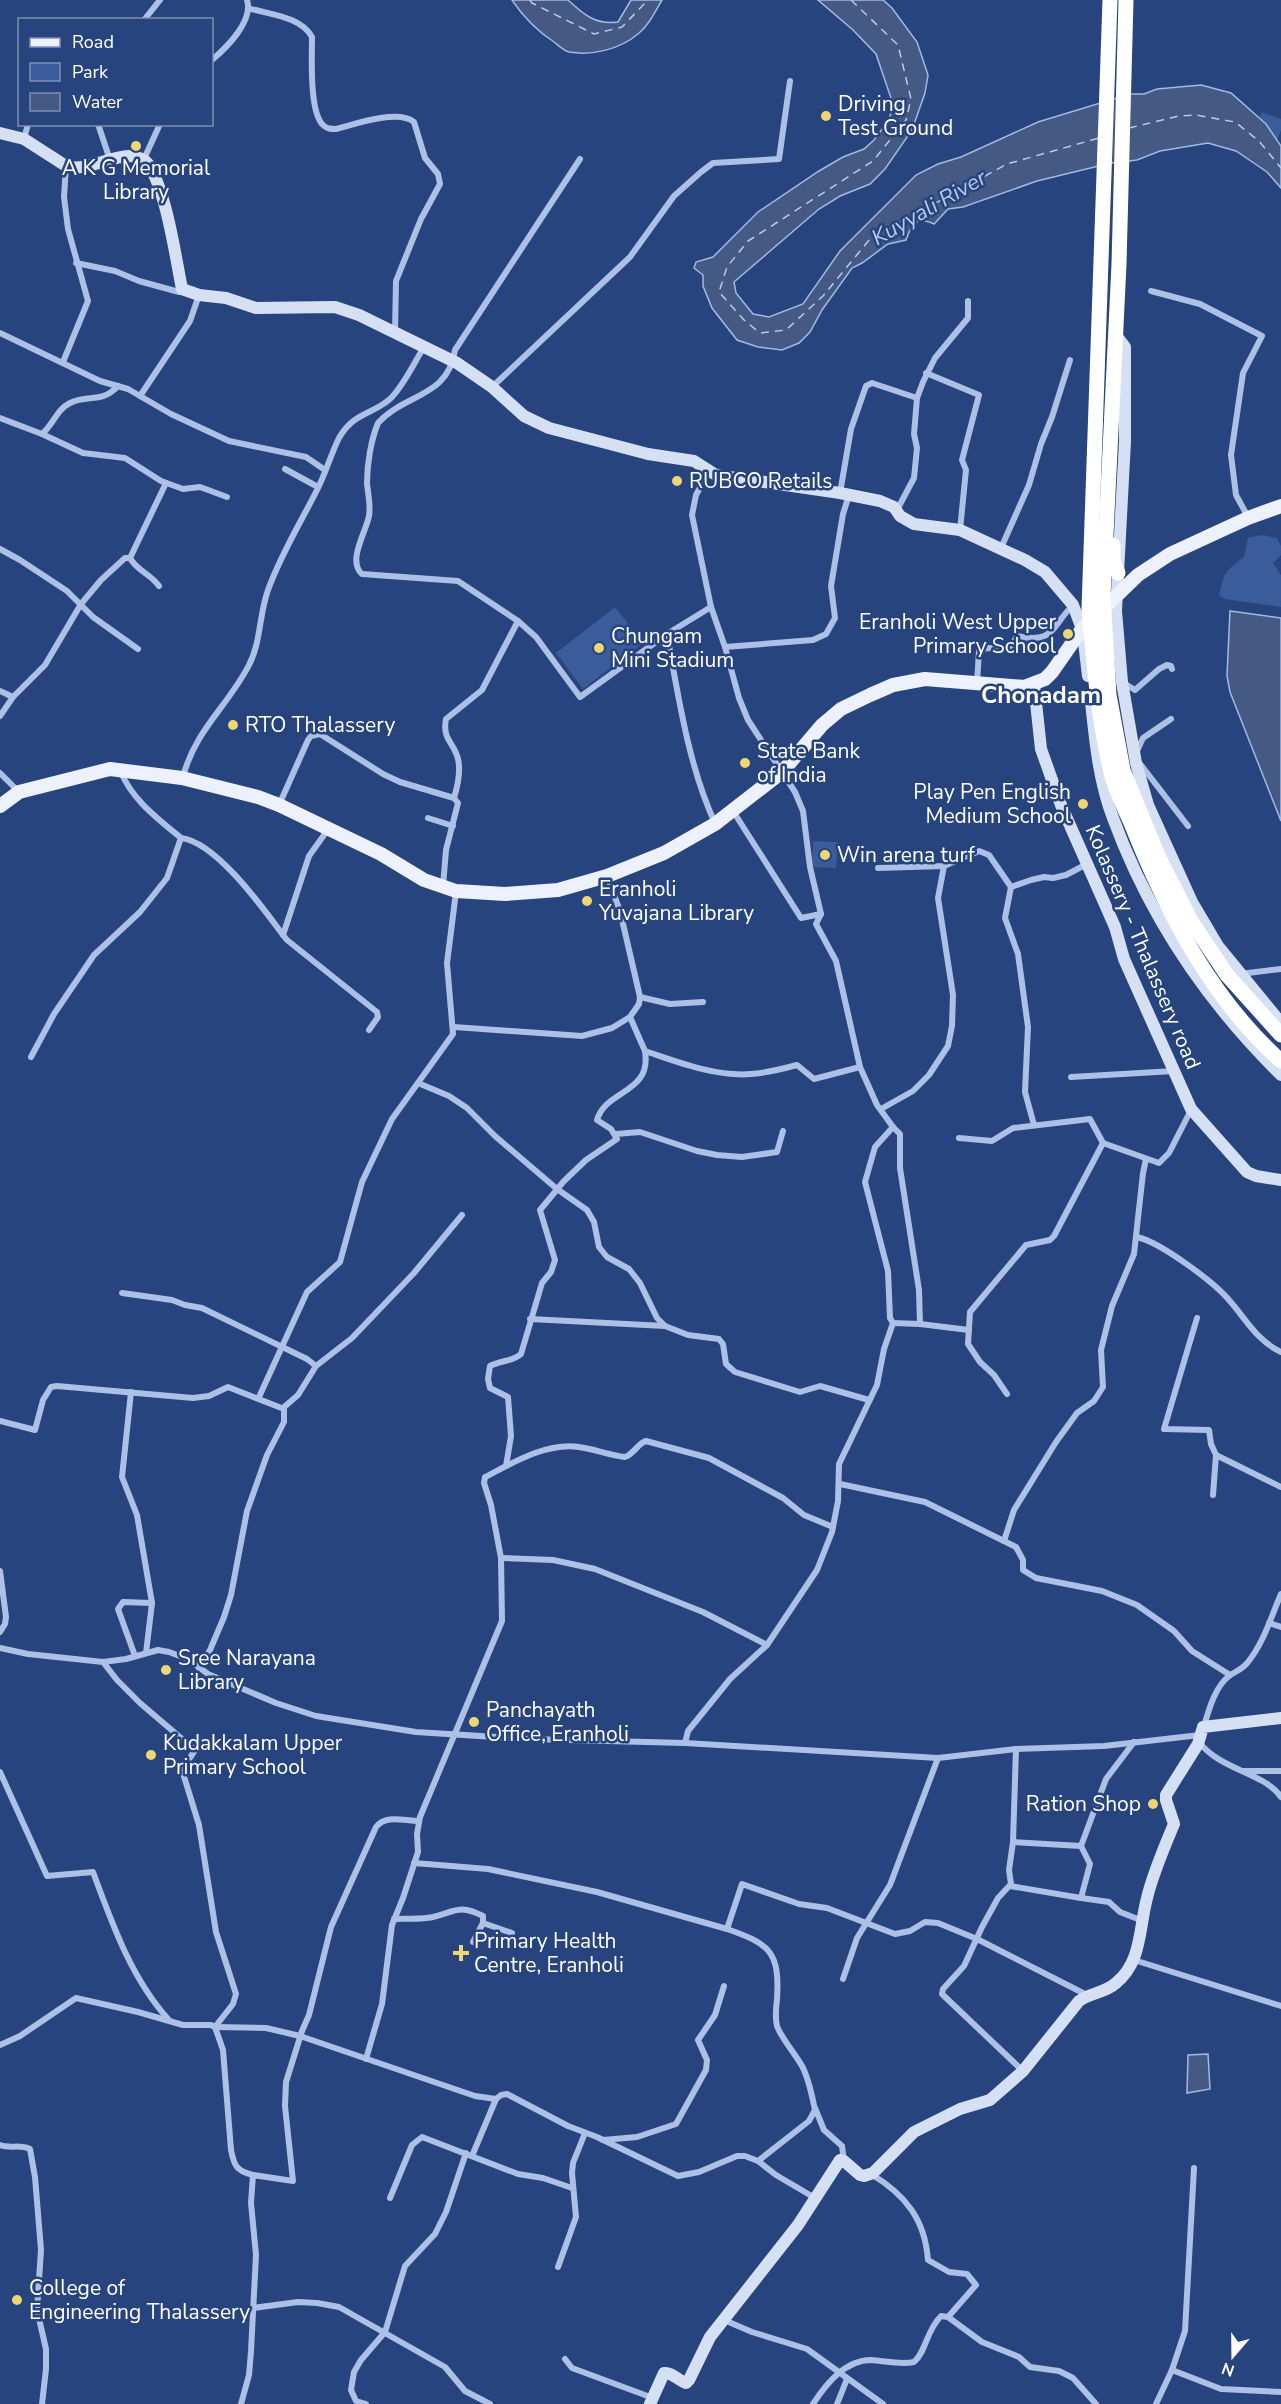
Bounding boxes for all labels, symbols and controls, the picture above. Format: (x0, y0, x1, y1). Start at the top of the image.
legend (18, 18, 213, 126)
text: Road (72, 30, 114, 54)
text: Park (72, 60, 109, 84)
text: Water (72, 90, 123, 114)
place label: Driving Test Ground (838, 90, 953, 142)
marker: Driving Test Ground (819, 109, 833, 123)
marker: A K G Memorial Library (129, 139, 143, 153)
place label: A K G Memorial Library (62, 154, 211, 206)
water label: Kuyyali River (866, 162, 993, 253)
place label: RUBCO Retails (689, 467, 832, 495)
marker: RUBCO Retails (670, 474, 684, 488)
place label: Eranholi West Upper Primary School (859, 608, 1057, 660)
place label: Chungam Mini Stadium (611, 622, 734, 674)
marker: Eranholi West Upper Primary School (1061, 627, 1075, 641)
marker: Chungam Mini Stadium (592, 641, 606, 655)
district label: Chonadam (981, 679, 1101, 711)
place label: RTO Thalassery (245, 711, 395, 739)
marker: RTO Thalassery (226, 718, 240, 732)
place label: State Bank of India (757, 737, 860, 789)
marker: State Bank of India (738, 756, 752, 770)
place label: Play Pen English Medium School (913, 778, 1072, 830)
marker: Play Pen English Medium School (1076, 797, 1090, 811)
street label: Kolassery - Thalassery road (1079, 820, 1207, 1074)
place label: Win arena turf (837, 841, 976, 869)
marker: Win arena turf (818, 848, 832, 862)
place label: Eranholi Yuvajana Library (598, 875, 754, 927)
marker: Eranholi Yuvajana Library (580, 894, 594, 908)
place label: Sree Narayana Library (178, 1644, 316, 1696)
marker: Sree Narayana Library (159, 1663, 173, 1677)
place label: Panchayath Office, Eranholi (486, 1696, 629, 1748)
marker: Panchayath Office, Eranholi (467, 1715, 481, 1729)
place label: Kudakkalam Upper Primary School (163, 1729, 343, 1781)
marker: Kudakkalam Upper Primary School (144, 1748, 158, 1762)
place label: Ration Shop (1026, 1790, 1141, 1818)
marker: Ration Shop (1146, 1797, 1160, 1811)
place label: Primary Health Centre, Eranholi (474, 1927, 624, 1979)
marker: Primary Health Centre, Eranholi (452, 1944, 470, 1962)
place label: College of Engineering Thalassery (29, 2274, 250, 2326)
marker: College of Engineering Thalassery (10, 2293, 24, 2307)
north arrow (1203, 2326, 1263, 2386)
text: N (1219, 2357, 1238, 2382)

